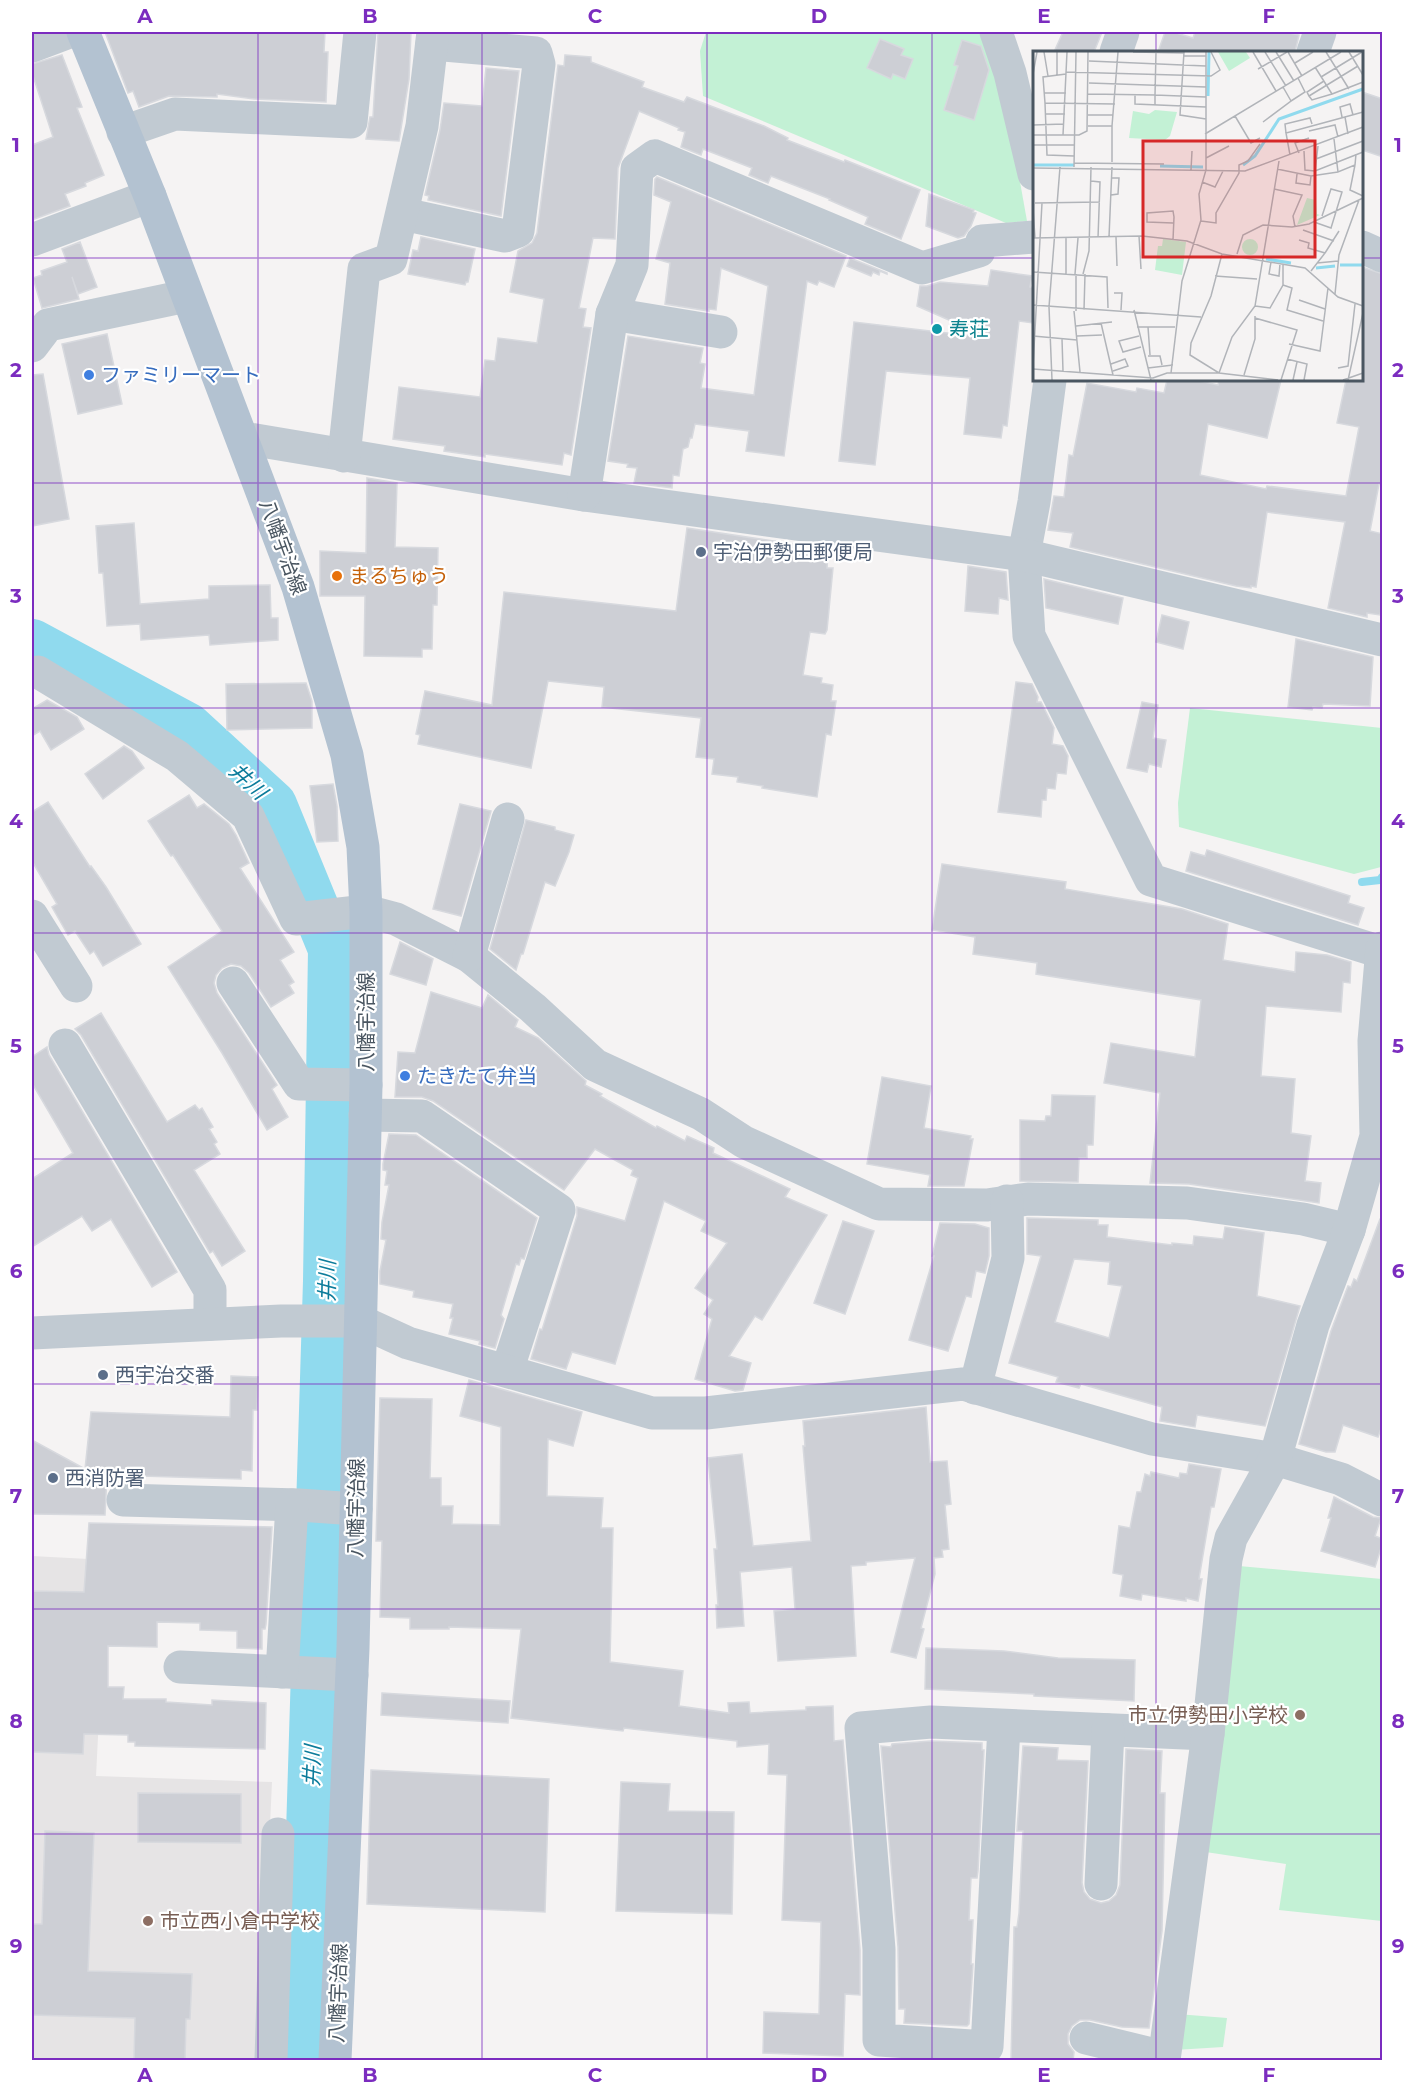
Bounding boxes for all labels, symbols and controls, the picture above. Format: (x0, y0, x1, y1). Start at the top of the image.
text: A (136, 4, 153, 28)
text: B (362, 4, 378, 28)
text: C (588, 4, 603, 28)
text: D (811, 4, 827, 28)
text: E (1037, 4, 1051, 28)
text: F (1263, 4, 1276, 28)
inset map (1033, 51, 1363, 381)
text: 1 (12, 133, 20, 157)
text: 1 (1394, 133, 1402, 157)
place label: 寿荘 (949, 317, 989, 341)
marker: 寿荘 (930, 322, 944, 336)
text: 2 (10, 358, 22, 382)
text: 2 (1392, 358, 1404, 382)
place label: ファミリーマート (101, 363, 261, 387)
marker: ファミリーマート (82, 368, 96, 382)
street label: 八幡宇治線 (255, 496, 311, 598)
place label: 宇治伊勢田郵便局 (713, 540, 873, 564)
marker: 宇治伊勢田郵便局 (694, 545, 708, 559)
place label: まるちゅう (349, 564, 449, 588)
marker: まるちゅう (330, 569, 344, 583)
text: 3 (9, 584, 22, 608)
text: 3 (1391, 584, 1404, 608)
water label: 井川 (224, 758, 273, 806)
text: 4 (9, 809, 23, 833)
text: 4 (1391, 809, 1405, 833)
street label: 八幡宇治線 (354, 972, 378, 1072)
text: 5 (10, 1034, 22, 1058)
text: 5 (1392, 1034, 1404, 1058)
place label: たきたて弁当 (417, 1064, 537, 1088)
marker: たきたて弁当 (398, 1069, 412, 1083)
water label: 井川 (314, 1258, 340, 1302)
text: 6 (10, 1259, 23, 1283)
text: 6 (1392, 1259, 1405, 1283)
place label: 西宇治交番 (115, 1363, 215, 1387)
marker: 西宇治交番 (96, 1368, 110, 1382)
street label: 八幡宇治線 (343, 1458, 369, 1558)
place label: 西消防署 (65, 1466, 145, 1490)
marker: 西消防署 (46, 1471, 60, 1485)
text: 7 (10, 1484, 22, 1508)
text: 7 (1392, 1484, 1404, 1508)
place label: 市立伊勢田小学校 (1128, 1703, 1288, 1727)
marker: 市立伊勢田小学校 (1293, 1708, 1307, 1722)
text: 8 (9, 1709, 23, 1733)
text: 8 (1391, 1709, 1405, 1733)
water label: 井川 (299, 1743, 325, 1787)
place label: 市立西小倉中学校 (160, 1909, 320, 1933)
marker: 市立西小倉中学校 (141, 1914, 155, 1928)
text: 9 (10, 1934, 22, 1958)
text: 9 (1392, 1934, 1404, 1958)
street label: 八幡宇治線 (324, 1943, 352, 2043)
text: A (136, 2063, 153, 2087)
text: B (362, 2063, 378, 2087)
text: C (588, 2063, 603, 2087)
text: D (811, 2063, 827, 2087)
text: E (1037, 2063, 1051, 2087)
text: F (1263, 2063, 1276, 2087)

